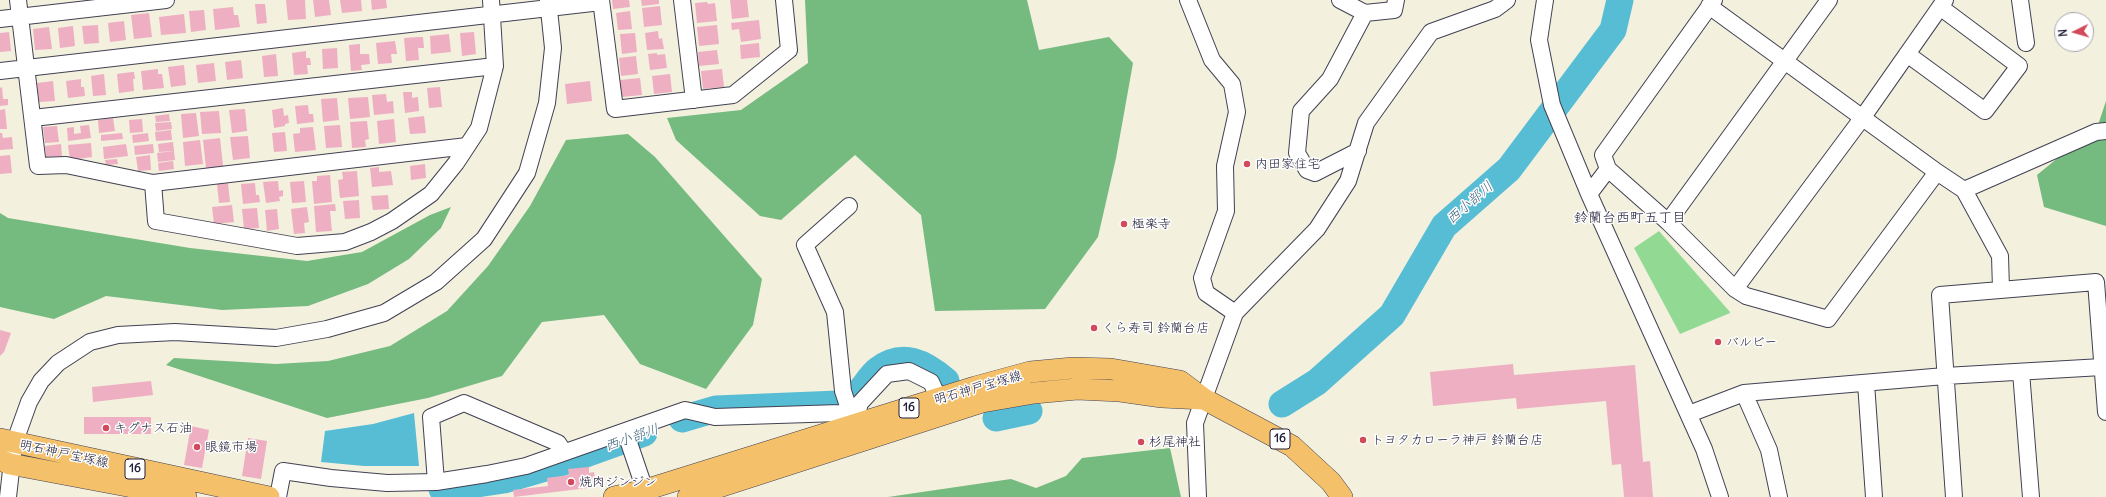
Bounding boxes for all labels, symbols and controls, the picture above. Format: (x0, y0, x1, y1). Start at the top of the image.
north arrow (2054, 12, 2094, 52)
text: N (2056, 29, 2070, 37)
place label: 内田家住宅 (1255, 156, 1320, 172)
marker: 内田家住宅 (1242, 159, 1252, 169)
water label: 西小部川 (1443, 178, 1497, 228)
district label: 鈴蘭台西町五丁目 (1574, 210, 1686, 226)
place label: 極楽寺 (1132, 216, 1171, 232)
marker: 極楽寺 (1119, 219, 1129, 229)
place label: くら寿司 鈴蘭台店 (1102, 320, 1209, 336)
marker: くら寿司 鈴蘭台店 (1089, 323, 1099, 333)
place label: バルビー (1726, 334, 1777, 350)
marker: バルビー (1713, 337, 1723, 347)
street label: 明石神戸宝塚線 (932, 368, 1024, 408)
road number: 16 (899, 398, 919, 418)
place label: キグナス石油 (114, 420, 192, 436)
water label: 西小部川 (603, 421, 661, 455)
marker: キグナス石油 (101, 423, 111, 433)
road number: 16 (1270, 429, 1290, 449)
place label: トヨタカローラ神戸 鈴蘭台店 (1371, 432, 1543, 448)
place label: 杉尾神社 (1149, 434, 1201, 450)
marker: トヨタカローラ神戸 鈴蘭台店 (1358, 435, 1368, 445)
street label: 明石神戸宝塚線 (18, 437, 110, 471)
marker: 杉尾神社 (1136, 437, 1146, 447)
place label: 眼鏡市場 (205, 439, 257, 455)
marker: 眼鏡市場 (192, 442, 202, 452)
road number: 16 (125, 459, 145, 479)
place label: 焼肉ジンジン (579, 474, 657, 490)
marker: 焼肉ジンジン (566, 477, 576, 487)

